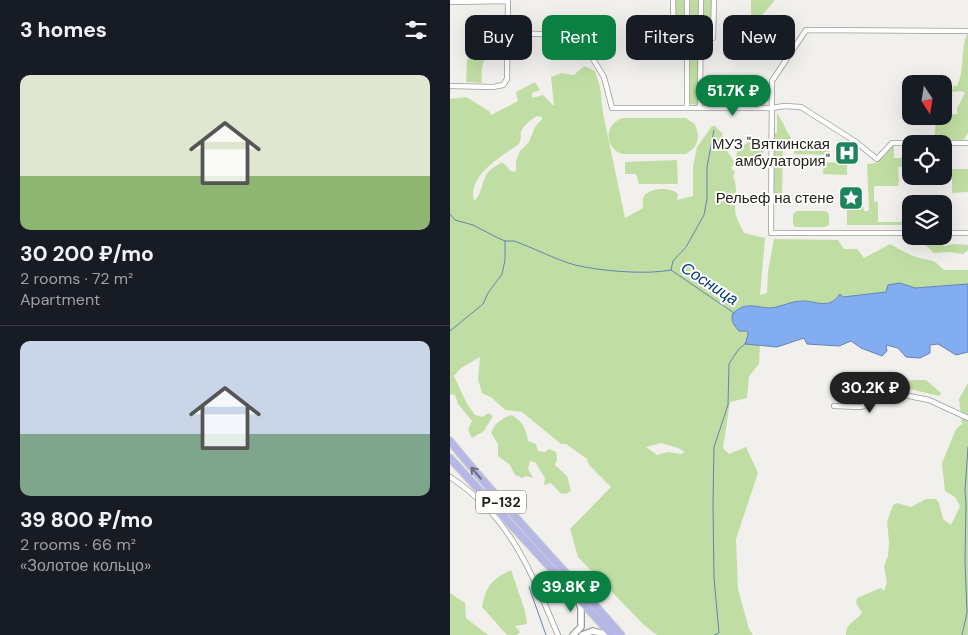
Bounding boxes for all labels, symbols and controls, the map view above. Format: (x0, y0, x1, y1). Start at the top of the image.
chip: Buy (465, 15, 532, 60)
chip: Rent (542, 15, 616, 60)
chip: Filters (626, 15, 713, 60)
chip: New (723, 15, 795, 60)
text: 3 homes (20, 16, 107, 44)
icon: filters (402, 16, 430, 44)
pin: 51.7K ₽ (687, 74, 779, 117)
north arrow (902, 75, 952, 125)
map controls (902, 75, 952, 245)
text: 51.7K ₽ (707, 80, 759, 101)
icon: home (180, 108, 270, 198)
place label: МУЗ "Вяткинская амбулатория" (712, 134, 830, 171)
button: locate (902, 135, 952, 185)
hospital icon: МУЗ "Вяткинская амбулатория" (834, 140, 860, 166)
place icon: Рельеф на стене (838, 185, 864, 211)
place label: Рельеф на стене (716, 188, 834, 208)
button: layers (902, 195, 952, 245)
text: 30 200 ₽/mo (20, 240, 154, 268)
water label: Сосница (677, 257, 743, 310)
text: 2 rooms · 72 m² (20, 268, 133, 289)
text: Apartment (20, 289, 100, 310)
pin: 30.2K ₽ (824, 372, 916, 414)
icon: home (180, 373, 270, 463)
text: 30.2K ₽ (841, 377, 899, 398)
one-way arrow (470, 466, 482, 479)
road number: Р-132 (476, 491, 526, 514)
text: 39 800 ₽/mo (20, 506, 153, 534)
text: 2 rooms · 66 m² (20, 534, 136, 555)
text: «Золотое кольцо» (20, 555, 151, 576)
pin: 39.8K ₽ (525, 570, 617, 613)
text: 39.8K ₽ (542, 576, 600, 597)

